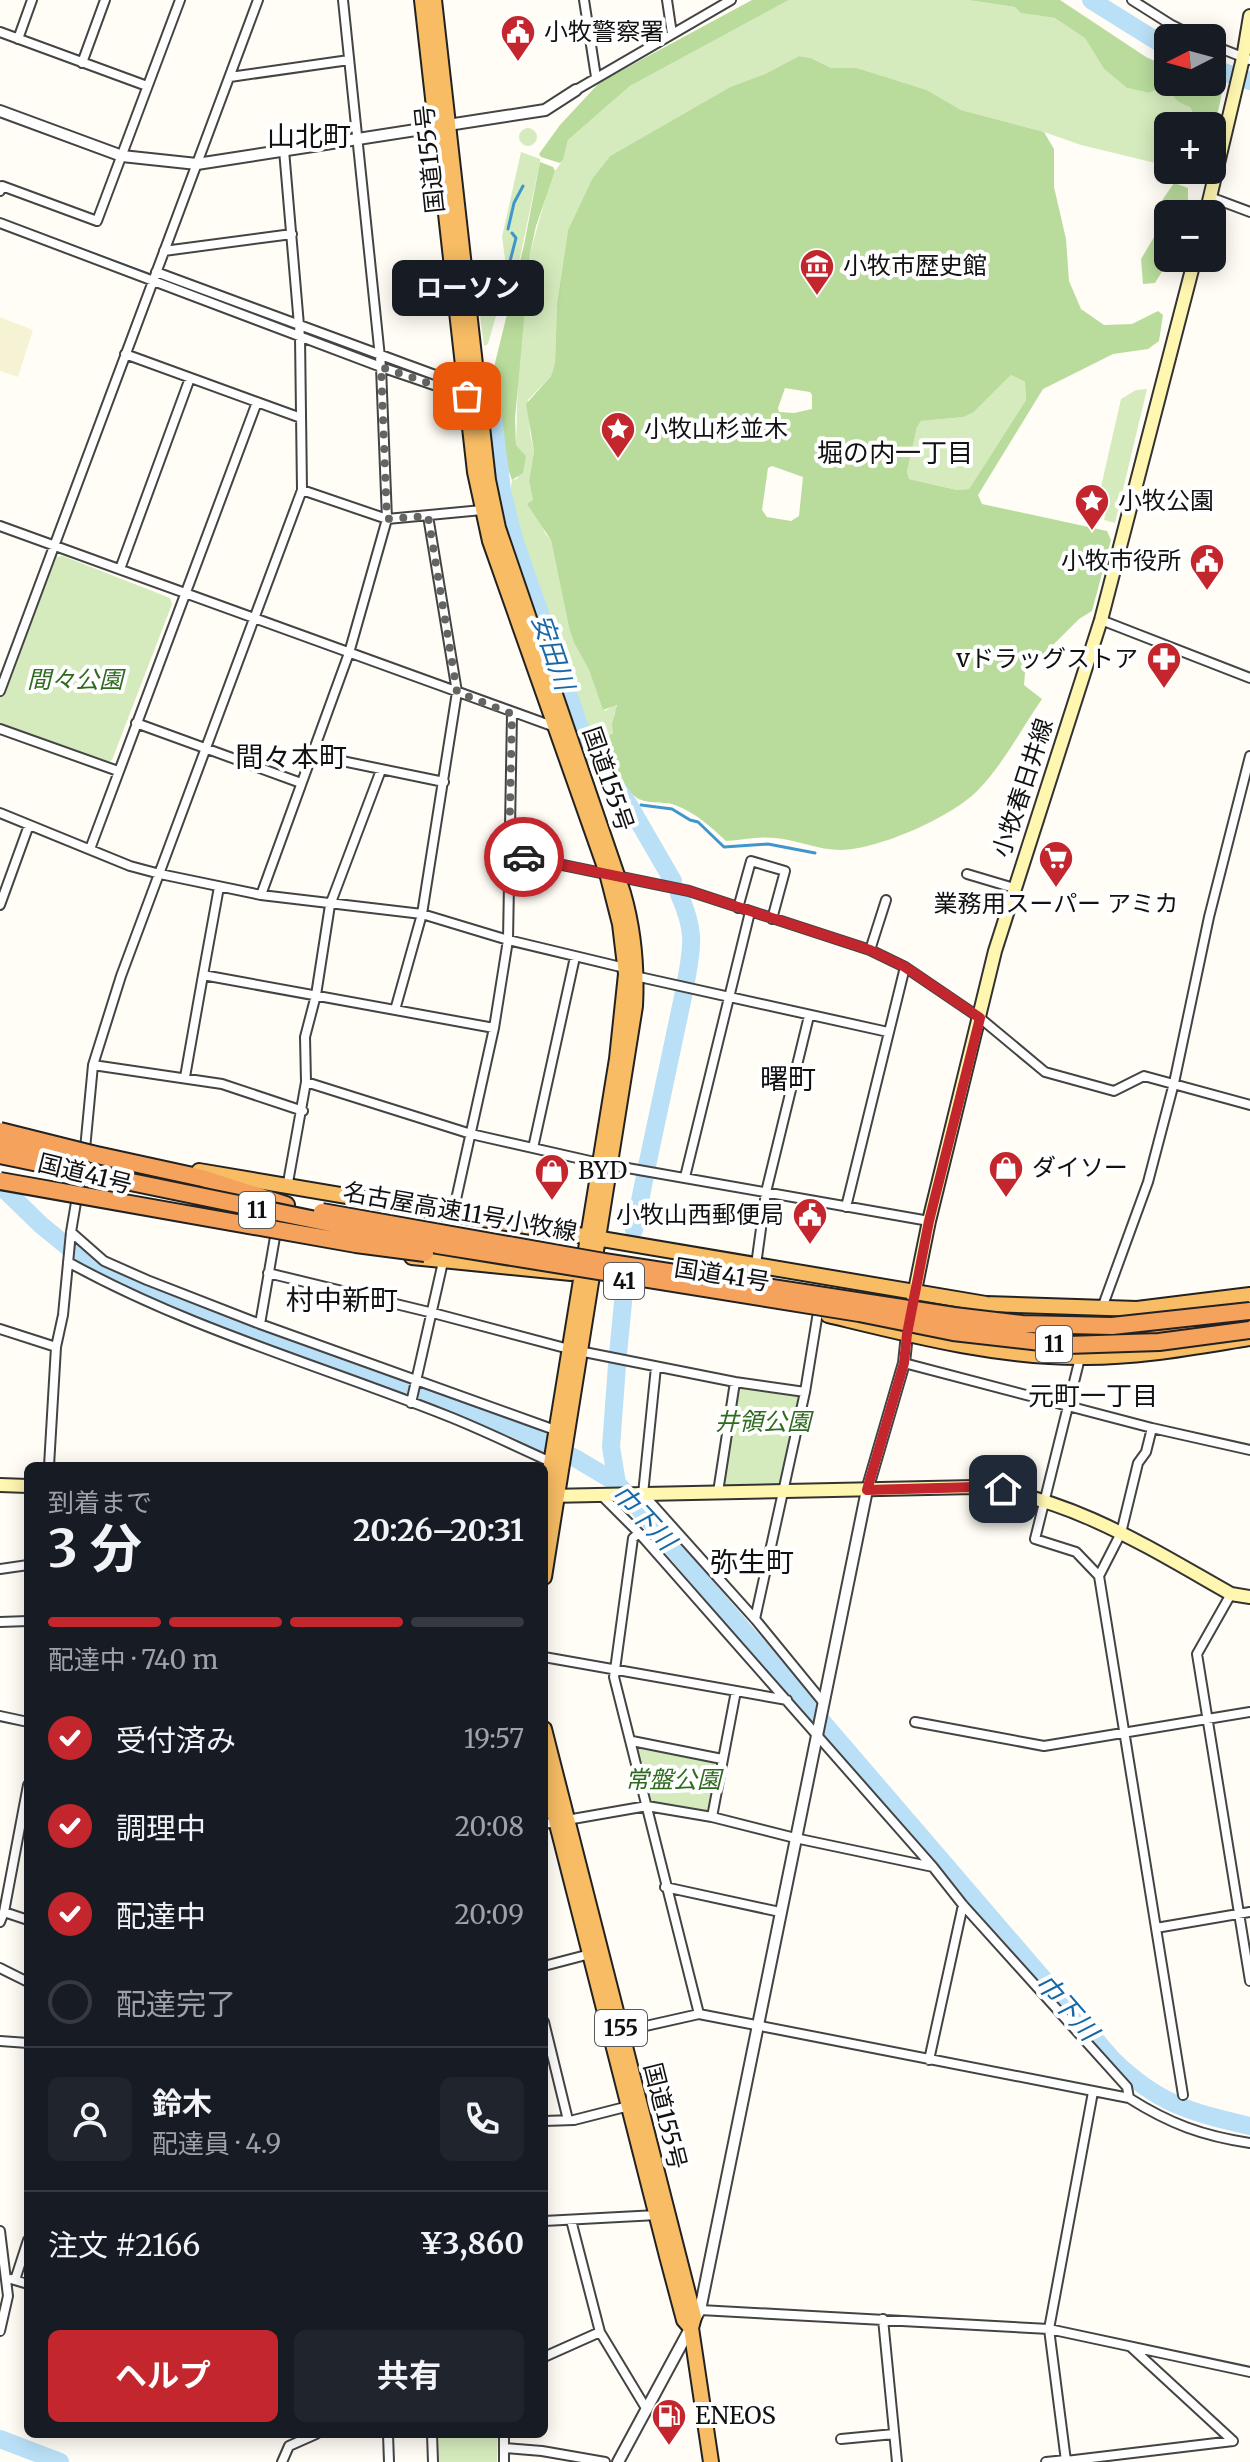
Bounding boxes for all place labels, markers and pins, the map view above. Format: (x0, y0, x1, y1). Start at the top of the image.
public building icon: 小牧警察署 (499, 13, 537, 63)
place label: 小牧警察署 (544, 16, 664, 47)
museum icon: 小牧市歴史館 (798, 247, 836, 297)
place label: 小牧市歴史館 (843, 250, 987, 281)
callout: ローソン (391, 260, 543, 316)
pin (433, 362, 501, 430)
place icon: 小牧山杉並木 (599, 410, 637, 460)
place label: 小牧山杉並木 (644, 413, 788, 444)
place icon: 小牧公園 (1073, 482, 1111, 532)
place label: 小牧公園 (1118, 485, 1214, 516)
public building icon: 小牧市役所 (1188, 542, 1226, 592)
place label: 小牧市役所 (1061, 545, 1181, 576)
pharmacy icon: vドラッグストア (1145, 640, 1183, 690)
place label: vドラッグストア (955, 643, 1138, 674)
supermarket icon: 業務用スーパー アミカ (1037, 839, 1075, 889)
place label: 業務用スーパー アミカ (934, 888, 1178, 919)
shop icon: ダイソー (987, 1149, 1025, 1199)
shop icon: BYD (533, 1152, 571, 1202)
place label: ダイソー (1032, 1152, 1128, 1183)
place label: BYD (578, 1155, 627, 1186)
public building icon: 小牧山西郵便局 (791, 1196, 829, 1246)
place label: 小牧山西郵便局 (616, 1199, 784, 1230)
pin (969, 1455, 1037, 1523)
fuel station icon: ENEOS (650, 2397, 688, 2447)
place label: ENEOS (695, 2400, 776, 2431)

